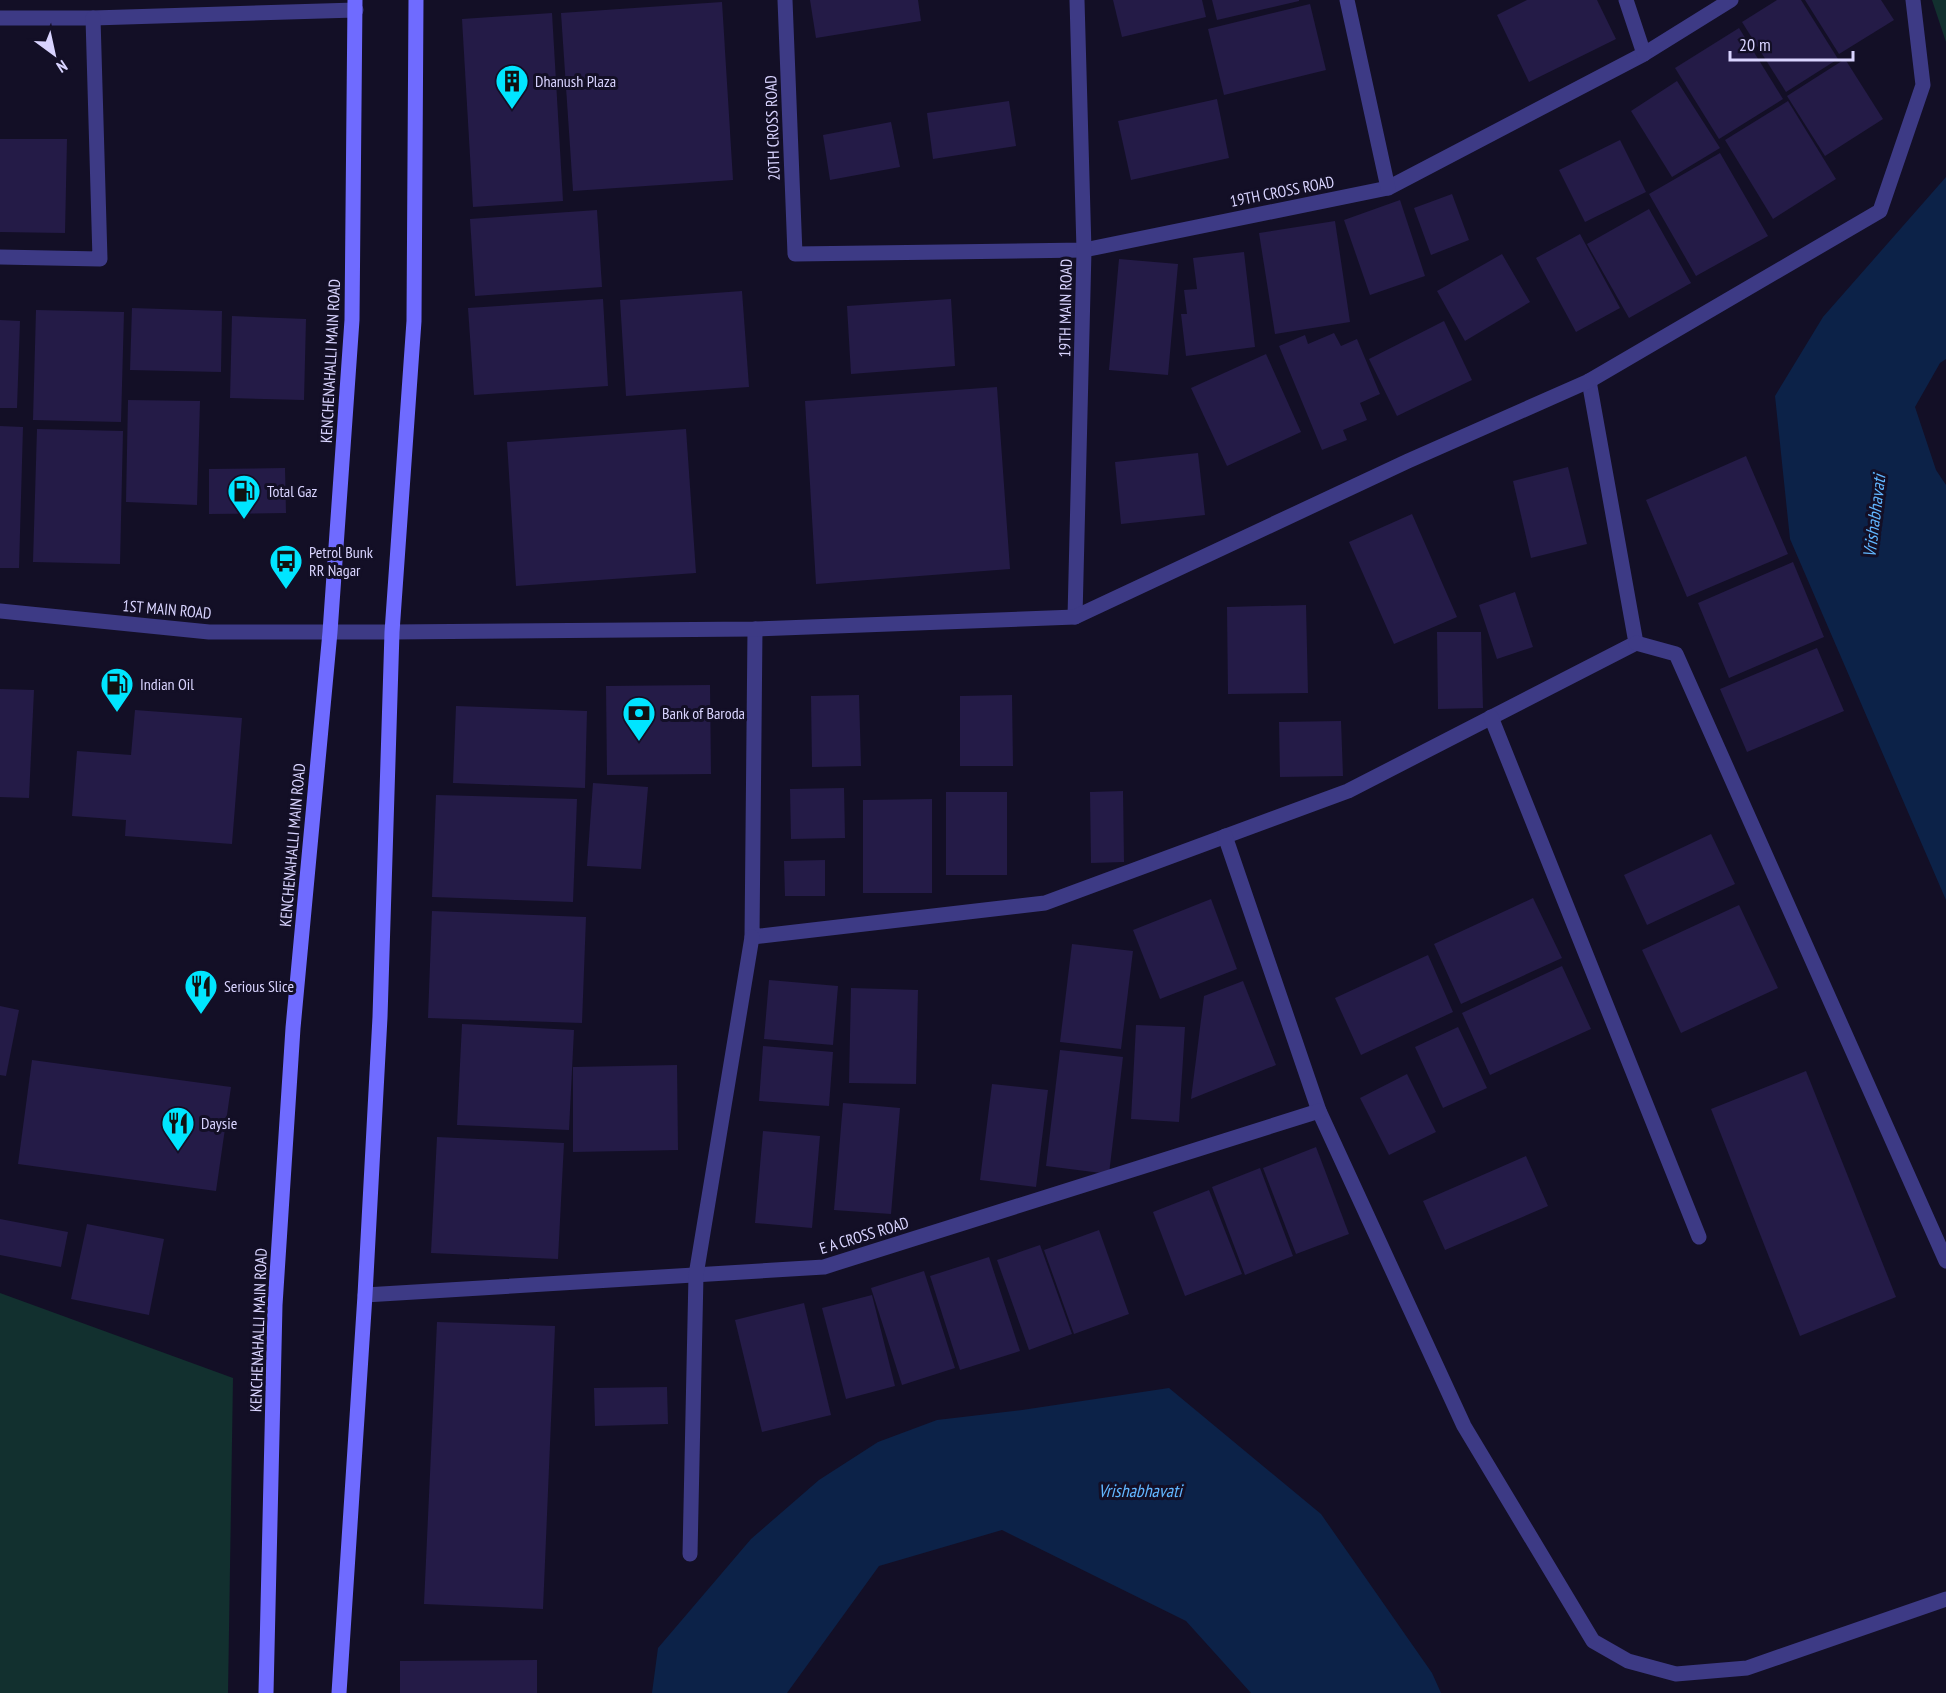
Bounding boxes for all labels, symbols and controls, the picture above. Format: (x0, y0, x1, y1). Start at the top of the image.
north arrow (24, 24, 84, 84)
scale bar (1730, 24, 1853, 62)
text: 20 m (1739, 33, 1771, 56)
text: N (53, 56, 71, 77)
building icon: Dhanush Plaza (494, 63, 530, 110)
place label: Dhanush Plaza (535, 71, 616, 91)
street label: 20TH CROSS ROAD (760, 75, 784, 181)
street label: 19TH CROSS ROAD (1228, 171, 1336, 211)
street label: 19TH MAIN ROAD (1054, 259, 1076, 357)
street label: KENCHENAHALLI MAIN ROAD (316, 279, 344, 443)
water label: Vrishabhavati (1857, 471, 1891, 559)
fuel station icon: Total Gaz (226, 473, 262, 520)
place label: Total Gaz (267, 481, 318, 501)
place label: Petrol Bunk RR Nagar (309, 542, 374, 580)
bus stop icon: Petrol Bunk RR Nagar (268, 543, 304, 590)
street label: 1ST MAIN ROAD (122, 595, 212, 623)
fuel station icon: Indian Oil (99, 666, 135, 713)
place label: Indian Oil (140, 674, 194, 694)
bank icon: Bank of Baroda (621, 695, 657, 742)
place label: Bank of Baroda (662, 703, 745, 723)
street label: KENCHENAHALLI MAIN ROAD (275, 762, 309, 928)
restaurant icon: Serious Slice (183, 968, 219, 1015)
place label: Serious Slice (224, 976, 294, 996)
restaurant icon: Daysie (160, 1105, 196, 1152)
place label: Daysie (201, 1113, 237, 1133)
street label: E A CROSS ROAD (817, 1212, 911, 1258)
street label: KENCHENAHALLI MAIN ROAD (245, 1248, 271, 1412)
water label: Vrishabhavati (1098, 1479, 1184, 1502)

